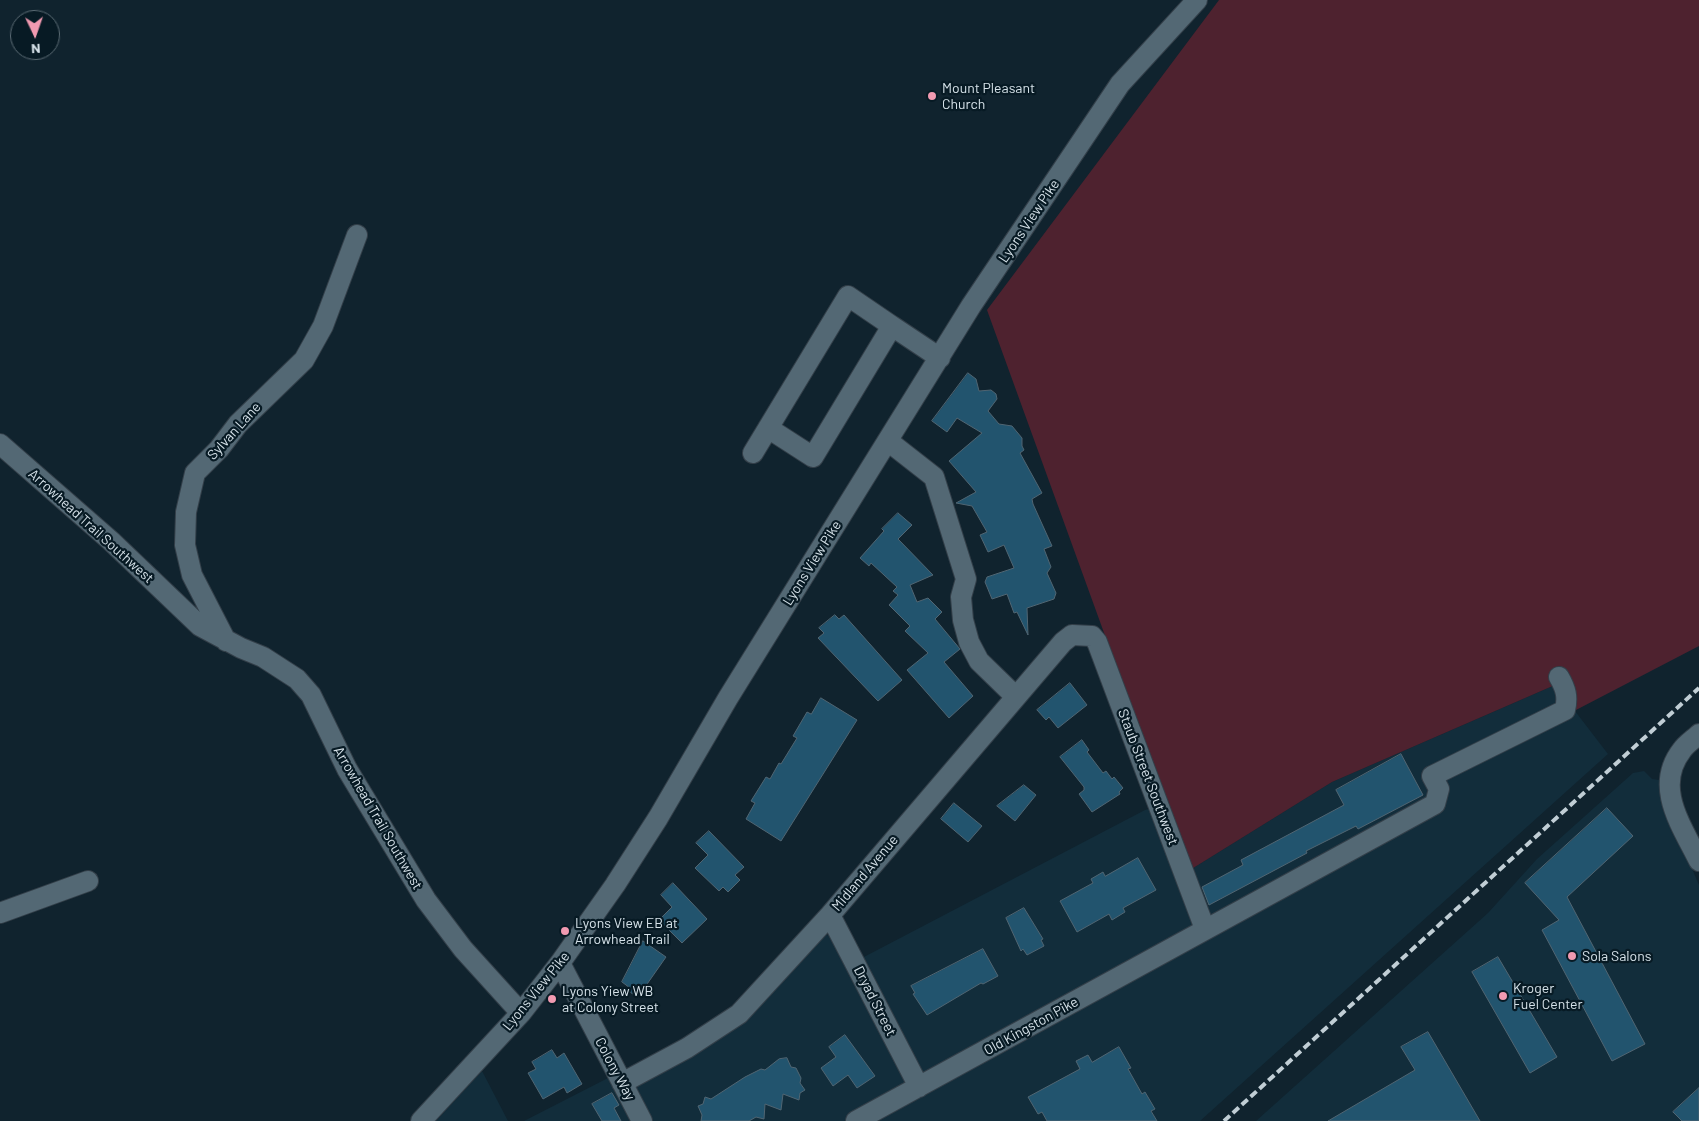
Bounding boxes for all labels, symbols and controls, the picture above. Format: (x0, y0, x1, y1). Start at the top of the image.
north arrow (10, 10, 60, 60)
text: N (31, 41, 41, 58)
place label: Mount Pleasant Church (942, 80, 1035, 112)
marker: Mount Pleasant Church (926, 90, 938, 102)
street label: Lyons View Pike (995, 176, 1063, 266)
street label: Sylvan Lane (204, 399, 264, 463)
street label: Arrowhead Trail Southwest (25, 465, 157, 587)
street label: Lyons View Pike (779, 518, 845, 608)
street label: Staub Street Southwest (1114, 707, 1182, 847)
street label: Arrowhead Trail Southwest (330, 743, 426, 893)
street label: Midland Avenue (828, 832, 902, 914)
place label: Lyons View EB at Arrowhead Trail (575, 915, 678, 948)
marker: Lyons View EB at Arrowhead Trail (559, 925, 571, 937)
street label: Lyons View Pike (499, 948, 573, 1034)
place label: Sola Salons (1582, 948, 1651, 964)
marker: Sola Salons (1566, 950, 1578, 962)
street label: Dryad Street (850, 963, 900, 1039)
place label: Kroger Fuel Center (1513, 980, 1583, 1012)
place label: Lyons Yiew WB at Colony Street (562, 983, 659, 1016)
marker: Kroger Fuel Center (1497, 990, 1509, 1002)
marker: Lyons Yiew WB at Colony Street (546, 993, 558, 1005)
street label: Old Kingston Pike (981, 993, 1081, 1059)
street label: Colony Way (591, 1035, 639, 1103)

